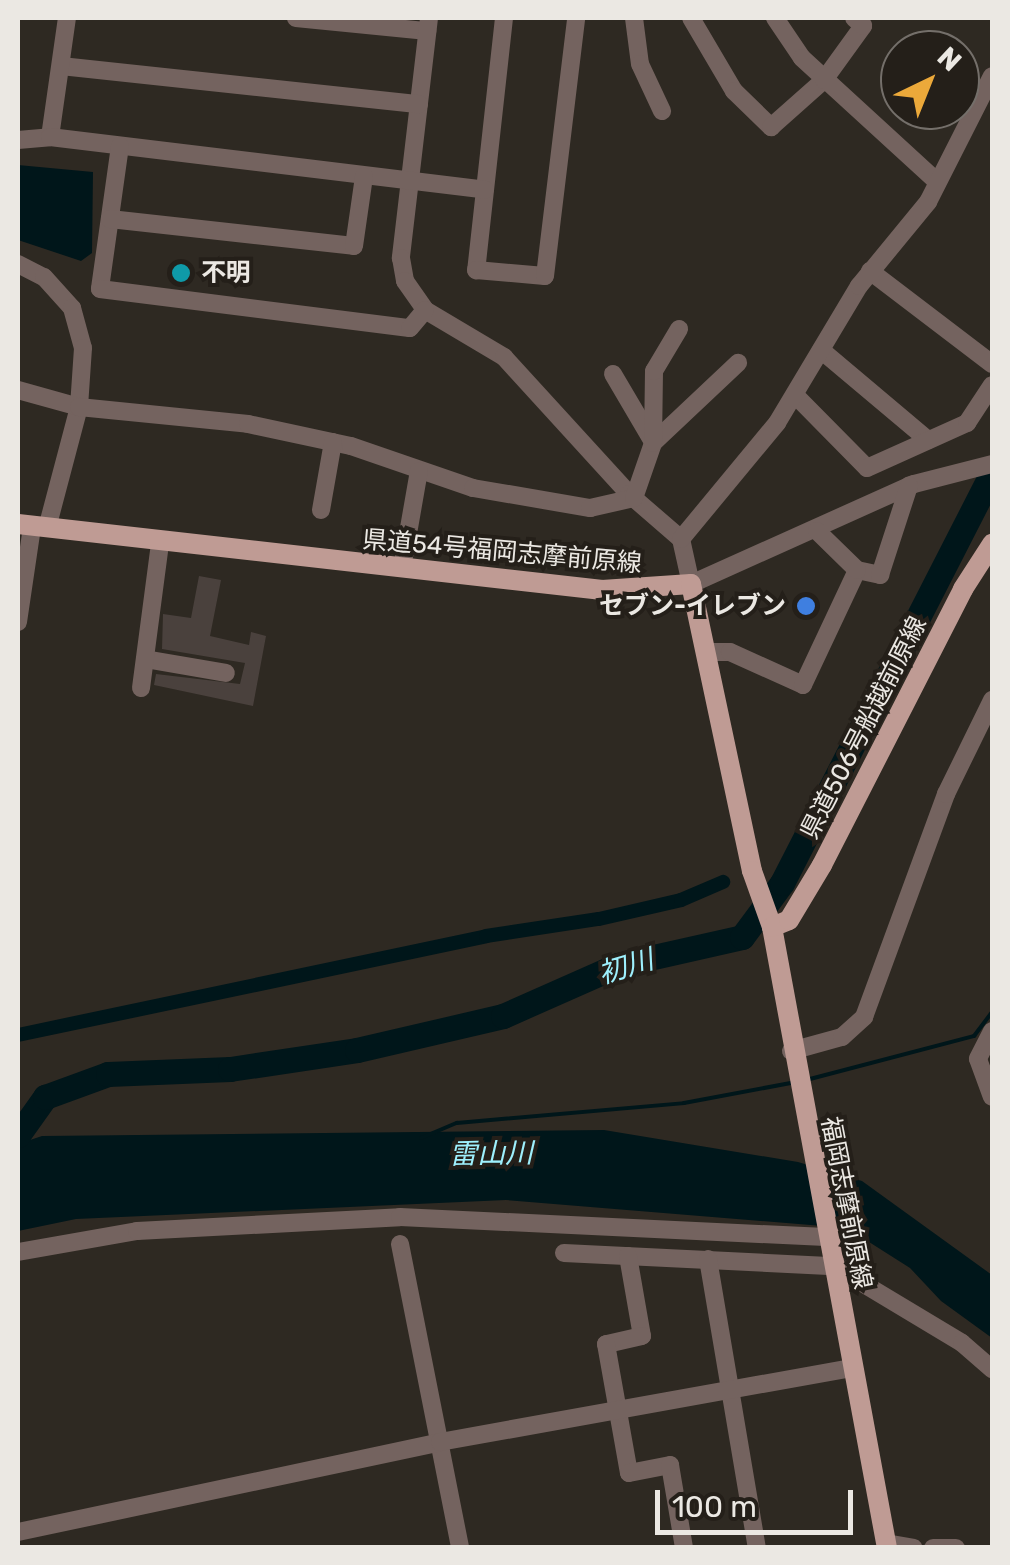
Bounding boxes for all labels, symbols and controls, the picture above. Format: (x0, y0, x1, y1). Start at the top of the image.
north arrow (880, 30, 980, 130)
text: N (931, 40, 968, 78)
place label: 不明 (201, 258, 251, 288)
marker: 不明 (170, 262, 192, 284)
street label: 県道54号福岡志摩前原線 (361, 525, 643, 579)
place label: セブン-イレブン (599, 591, 786, 621)
marker: セブン-イレブン (795, 595, 817, 617)
street label: 県道506号船越前原線 (795, 612, 933, 844)
water label: 初川 (594, 943, 658, 991)
street label: 福岡志摩前原線 (815, 1114, 877, 1292)
water label: 雷山川 (449, 1136, 533, 1172)
scale bar (660, 1470, 858, 1532)
text: 100 m (672, 1489, 757, 1525)

